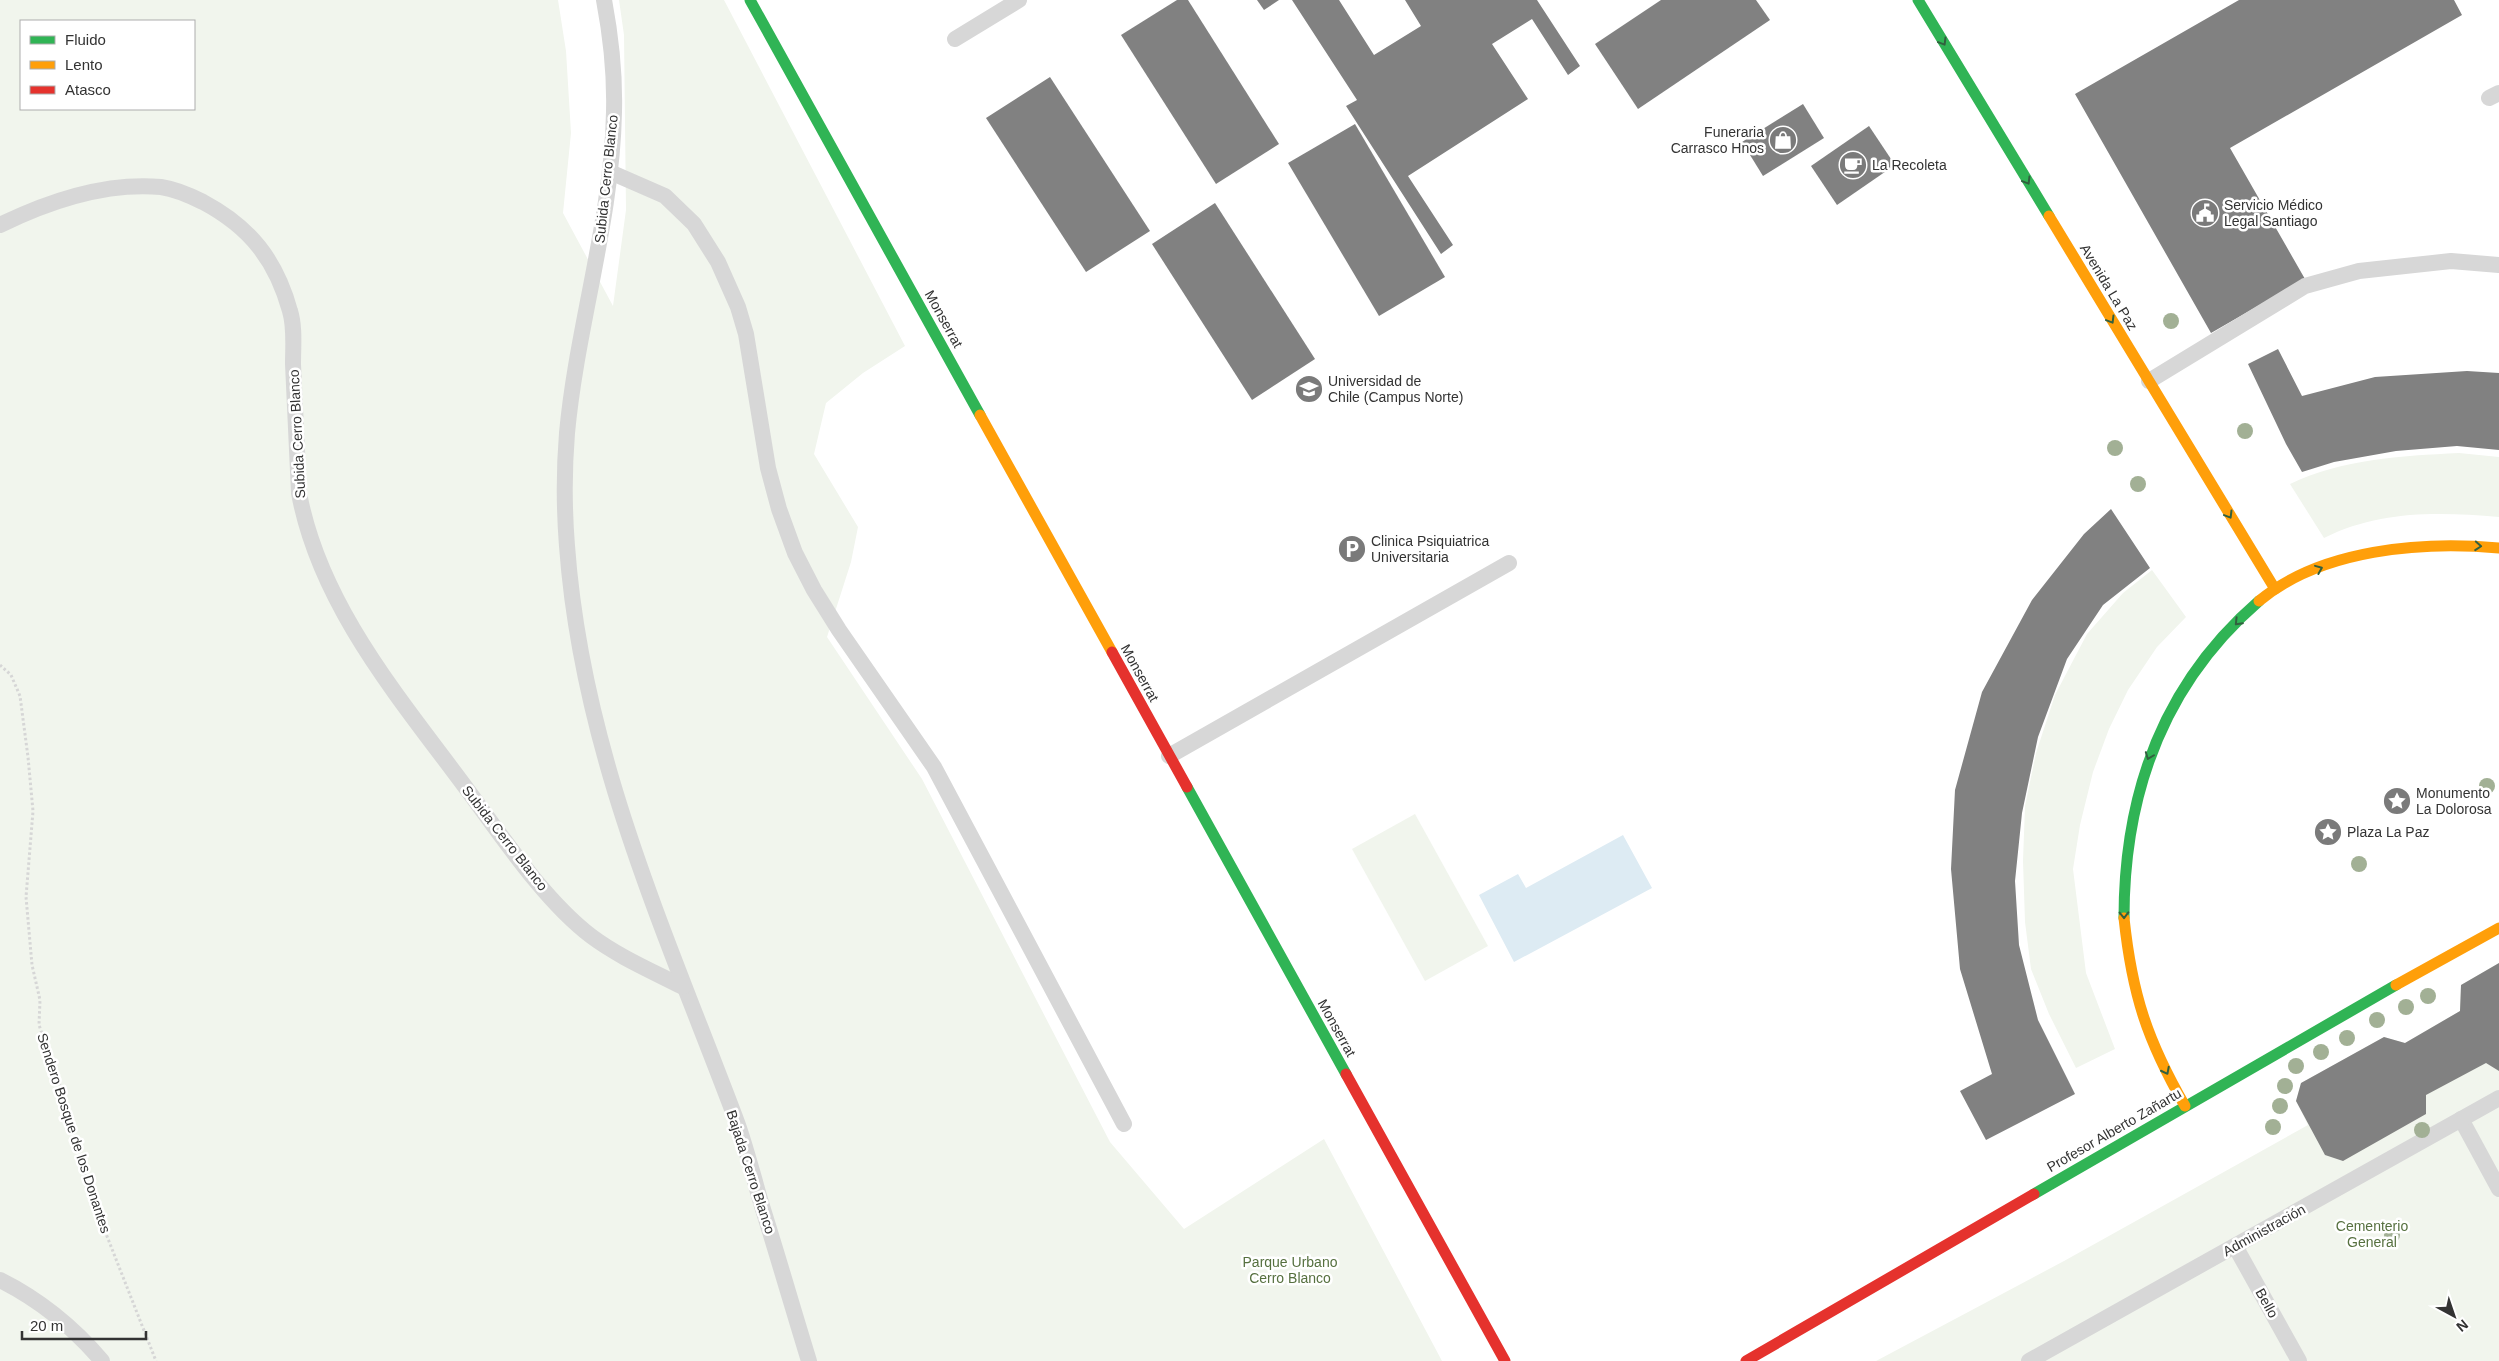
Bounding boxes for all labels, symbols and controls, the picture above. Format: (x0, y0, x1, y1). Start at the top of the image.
legend (20, 20, 195, 110)
text: Fluido (65, 31, 106, 48)
one-way arrow (1937, 36, 1947, 45)
text: Lento (65, 56, 103, 73)
text: Atasco (65, 81, 111, 98)
street label: Subida Cerro Blanco (591, 114, 621, 244)
place label: Funeraria Carrasco Hnos (1671, 124, 1764, 156)
shop icon: Funeraria Carrasco Hnos (1768, 125, 1798, 155)
cafe icon: La Recoleta (1838, 150, 1868, 180)
place label: La Recoleta (1872, 157, 1947, 173)
one-way arrow (2021, 175, 2031, 184)
place label: Servicio Médico Legal Santiago (2224, 197, 2323, 229)
public building icon: Servicio Médico Legal Santiago (2190, 198, 2220, 228)
street label: Avenida La Paz (2077, 241, 2141, 333)
street label: Monserrat (922, 288, 966, 351)
one-way arrow (2105, 314, 2115, 323)
street label: Subida Cerro Blanco (286, 369, 308, 499)
place label: Universidad de Chile (Campus Norte) (1328, 373, 1463, 405)
school or university icon: Universidad de Chile (Campus Norte) (1294, 374, 1324, 404)
one-way arrow (2223, 510, 2233, 519)
place label: Clinica Psiquiatrica Universitaria (1371, 533, 1489, 565)
parking icon: Clinica Psiquiatrica Universitaria (1337, 534, 1367, 564)
one-way arrow (2475, 541, 2483, 552)
one-way arrow (2314, 565, 2323, 576)
one-way arrow (2235, 616, 2244, 625)
street label: Monserrat (1118, 642, 1162, 705)
one-way arrow (2145, 751, 2156, 760)
street label: Subida Cerro Blanco (459, 782, 551, 894)
place label: Monumento La Dolorosa (2416, 785, 2492, 817)
place icon: Monumento La Dolorosa (2382, 786, 2412, 816)
place icon: Plaza La Paz (2313, 817, 2343, 847)
place label: Plaza La Paz (2347, 824, 2430, 840)
one-way arrow (2119, 912, 2129, 920)
street label: Monserrat (1315, 997, 1359, 1060)
street label: Sendero Bosque de los Donantes (34, 1031, 114, 1235)
one-way arrow (2160, 1066, 2170, 1075)
street label: Profesor Alberto Zañartu (2044, 1085, 2184, 1175)
street label: Bajada Cerro Blanco (723, 1108, 779, 1236)
street label: Administración (2220, 1201, 2308, 1259)
park label: Cementerio General (2336, 1218, 2408, 1250)
park label: Parque Urbano Cerro Blanco (1243, 1254, 1338, 1286)
street label: Bello (2252, 1286, 2282, 1321)
north arrow (2429, 1291, 2479, 1341)
scale bar (22, 1308, 146, 1340)
text: 20 m (30, 1317, 63, 1334)
text: N (2453, 1317, 2471, 1335)

